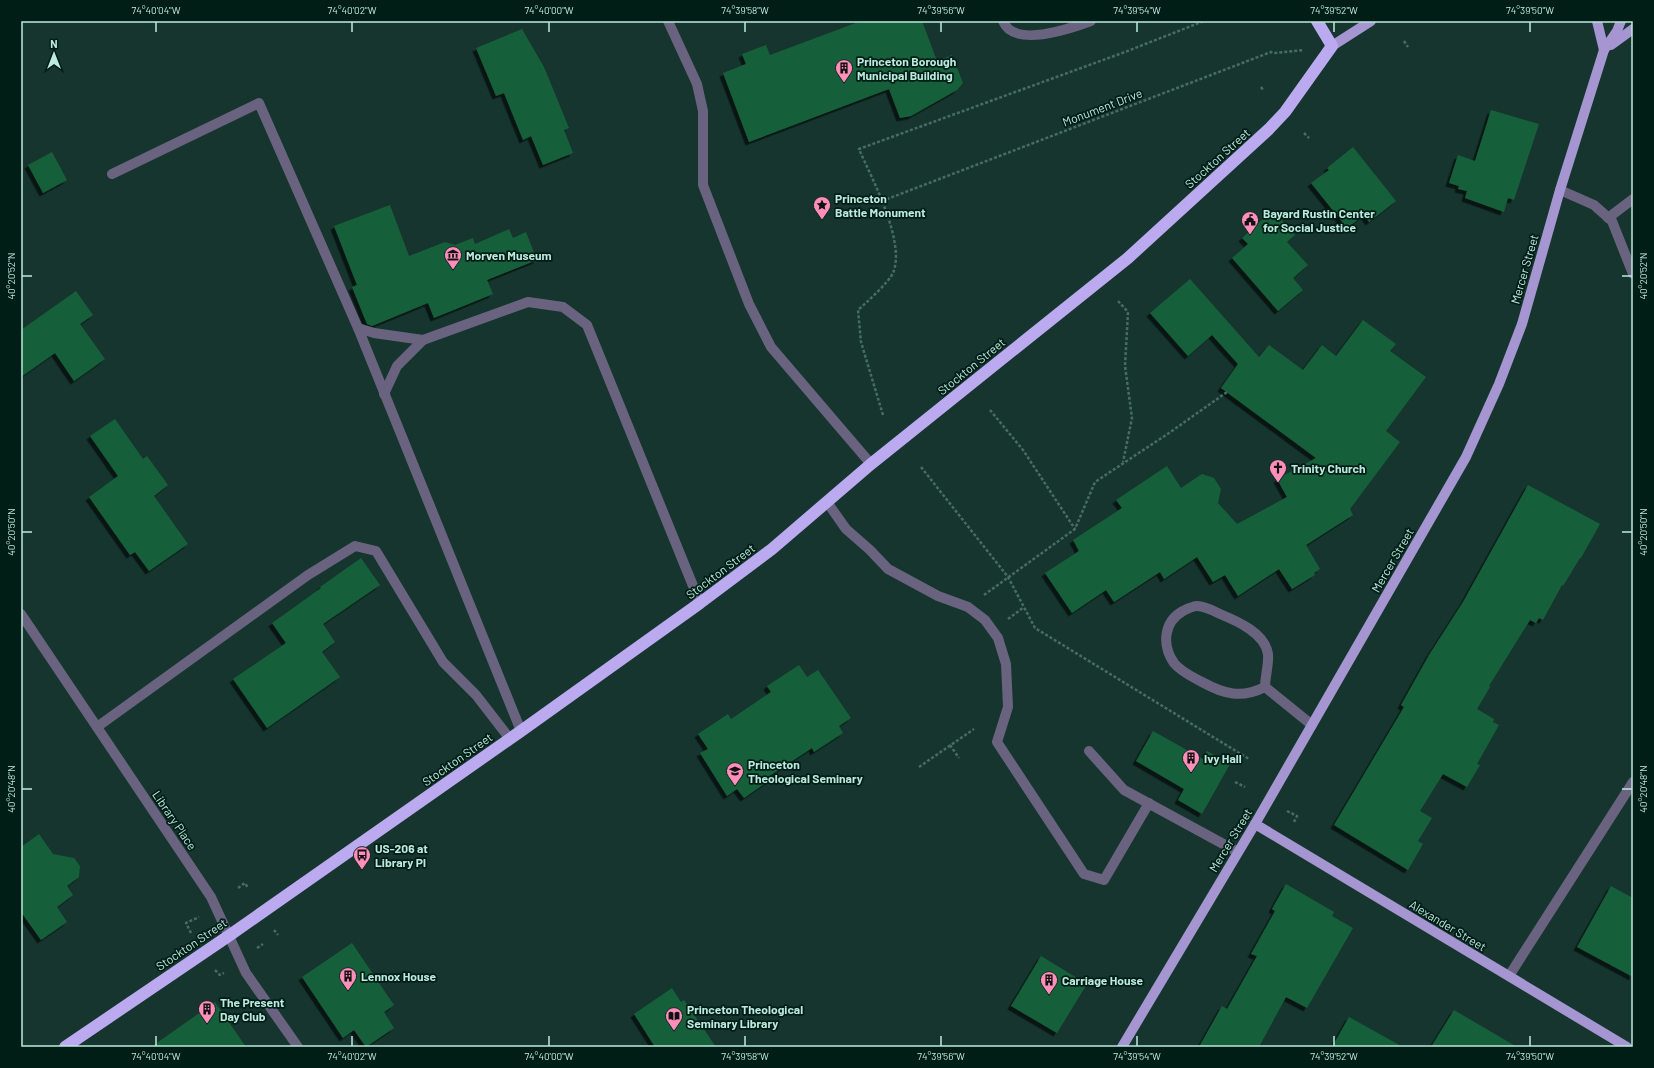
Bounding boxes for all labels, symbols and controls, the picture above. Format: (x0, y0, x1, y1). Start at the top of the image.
text: 74°40'04"W (132, 4, 181, 16)
text: 74°40'02"W (328, 4, 377, 16)
text: 74°40'00"W (524, 4, 574, 16)
text: 74°39'58"W (721, 4, 769, 16)
text: 74°39'56"W (917, 4, 965, 16)
text: 74°39'54"W (1113, 4, 1161, 16)
text: 74°39'52"W (1310, 4, 1358, 16)
text: 74°39'50"W (1506, 4, 1554, 16)
north arrow (34, 34, 74, 74)
text: N (50, 37, 58, 50)
place label: Princeton Borough Municipal Building (857, 54, 956, 82)
building icon: Princeton Borough Municipal Building (834, 58, 854, 83)
street label: Monument Drive (1060, 85, 1144, 129)
street label: Stockton Street (1182, 125, 1252, 191)
place label: Princeton Battle Monument (835, 191, 926, 219)
place icon: Princeton Battle Monument (812, 195, 832, 220)
place label: Bayard Rustin Center for Social Justice (1263, 206, 1375, 234)
public building icon: Bayard Rustin Center for Social Justice (1240, 210, 1260, 235)
street label: Mercer Street (1507, 233, 1541, 305)
museum icon: Morven Museum (443, 245, 463, 270)
place label: Morven Museum (466, 248, 552, 262)
text: 40°20'52"N (5, 252, 17, 300)
text: 40°20'52"N (1637, 252, 1649, 300)
street label: Stockton Street (935, 335, 1007, 397)
church icon: Trinity Church (1268, 458, 1288, 483)
place label: Trinity Church (1291, 461, 1365, 475)
text: 40°20'50"N (5, 508, 17, 556)
text: 40°20'50"N (1637, 508, 1649, 556)
street label: Mercer Street (1368, 526, 1416, 594)
street label: Stockton Street (683, 541, 757, 601)
street label: Stockton Street (419, 730, 495, 788)
building icon: Ivy Hall (1181, 748, 1201, 773)
place label: Ivy Hall (1204, 751, 1242, 765)
place label: Princeton Theological Seminary (748, 757, 863, 785)
school or university icon: Princeton Theological Seminary (725, 761, 745, 786)
text: 40°20'48"N (5, 765, 17, 813)
text: 40°20'48"N (1637, 765, 1649, 813)
street label: Library Place (150, 788, 200, 852)
street label: Mercer Street (1206, 806, 1254, 874)
place label: US-206 at Library Pl (375, 841, 428, 869)
bus stop icon: US-206 at Library Pl (352, 845, 372, 870)
street label: Alexander Street (1407, 897, 1489, 953)
street label: Stockton Street (153, 915, 229, 973)
building icon: Lennox House (338, 966, 358, 991)
place label: Lennox House (361, 969, 436, 983)
building icon: Carriage House (1039, 970, 1059, 995)
place label: Carriage House (1062, 973, 1144, 987)
place label: The Present Day Club (220, 995, 285, 1023)
building icon: The Present Day Club (197, 999, 217, 1024)
place label: Princeton Theological Seminary Library (687, 1002, 803, 1030)
library icon: Princeton Theological Seminary Library (664, 1006, 684, 1031)
text: 74°40'04"W (132, 1050, 181, 1062)
text: 74°40'02"W (328, 1050, 377, 1062)
text: 74°40'00"W (524, 1050, 574, 1062)
text: 74°39'58"W (721, 1050, 769, 1062)
text: 74°39'56"W (917, 1050, 965, 1062)
text: 74°39'54"W (1113, 1050, 1161, 1062)
text: 74°39'52"W (1310, 1050, 1358, 1062)
text: 74°39'50"W (1506, 1050, 1554, 1062)

